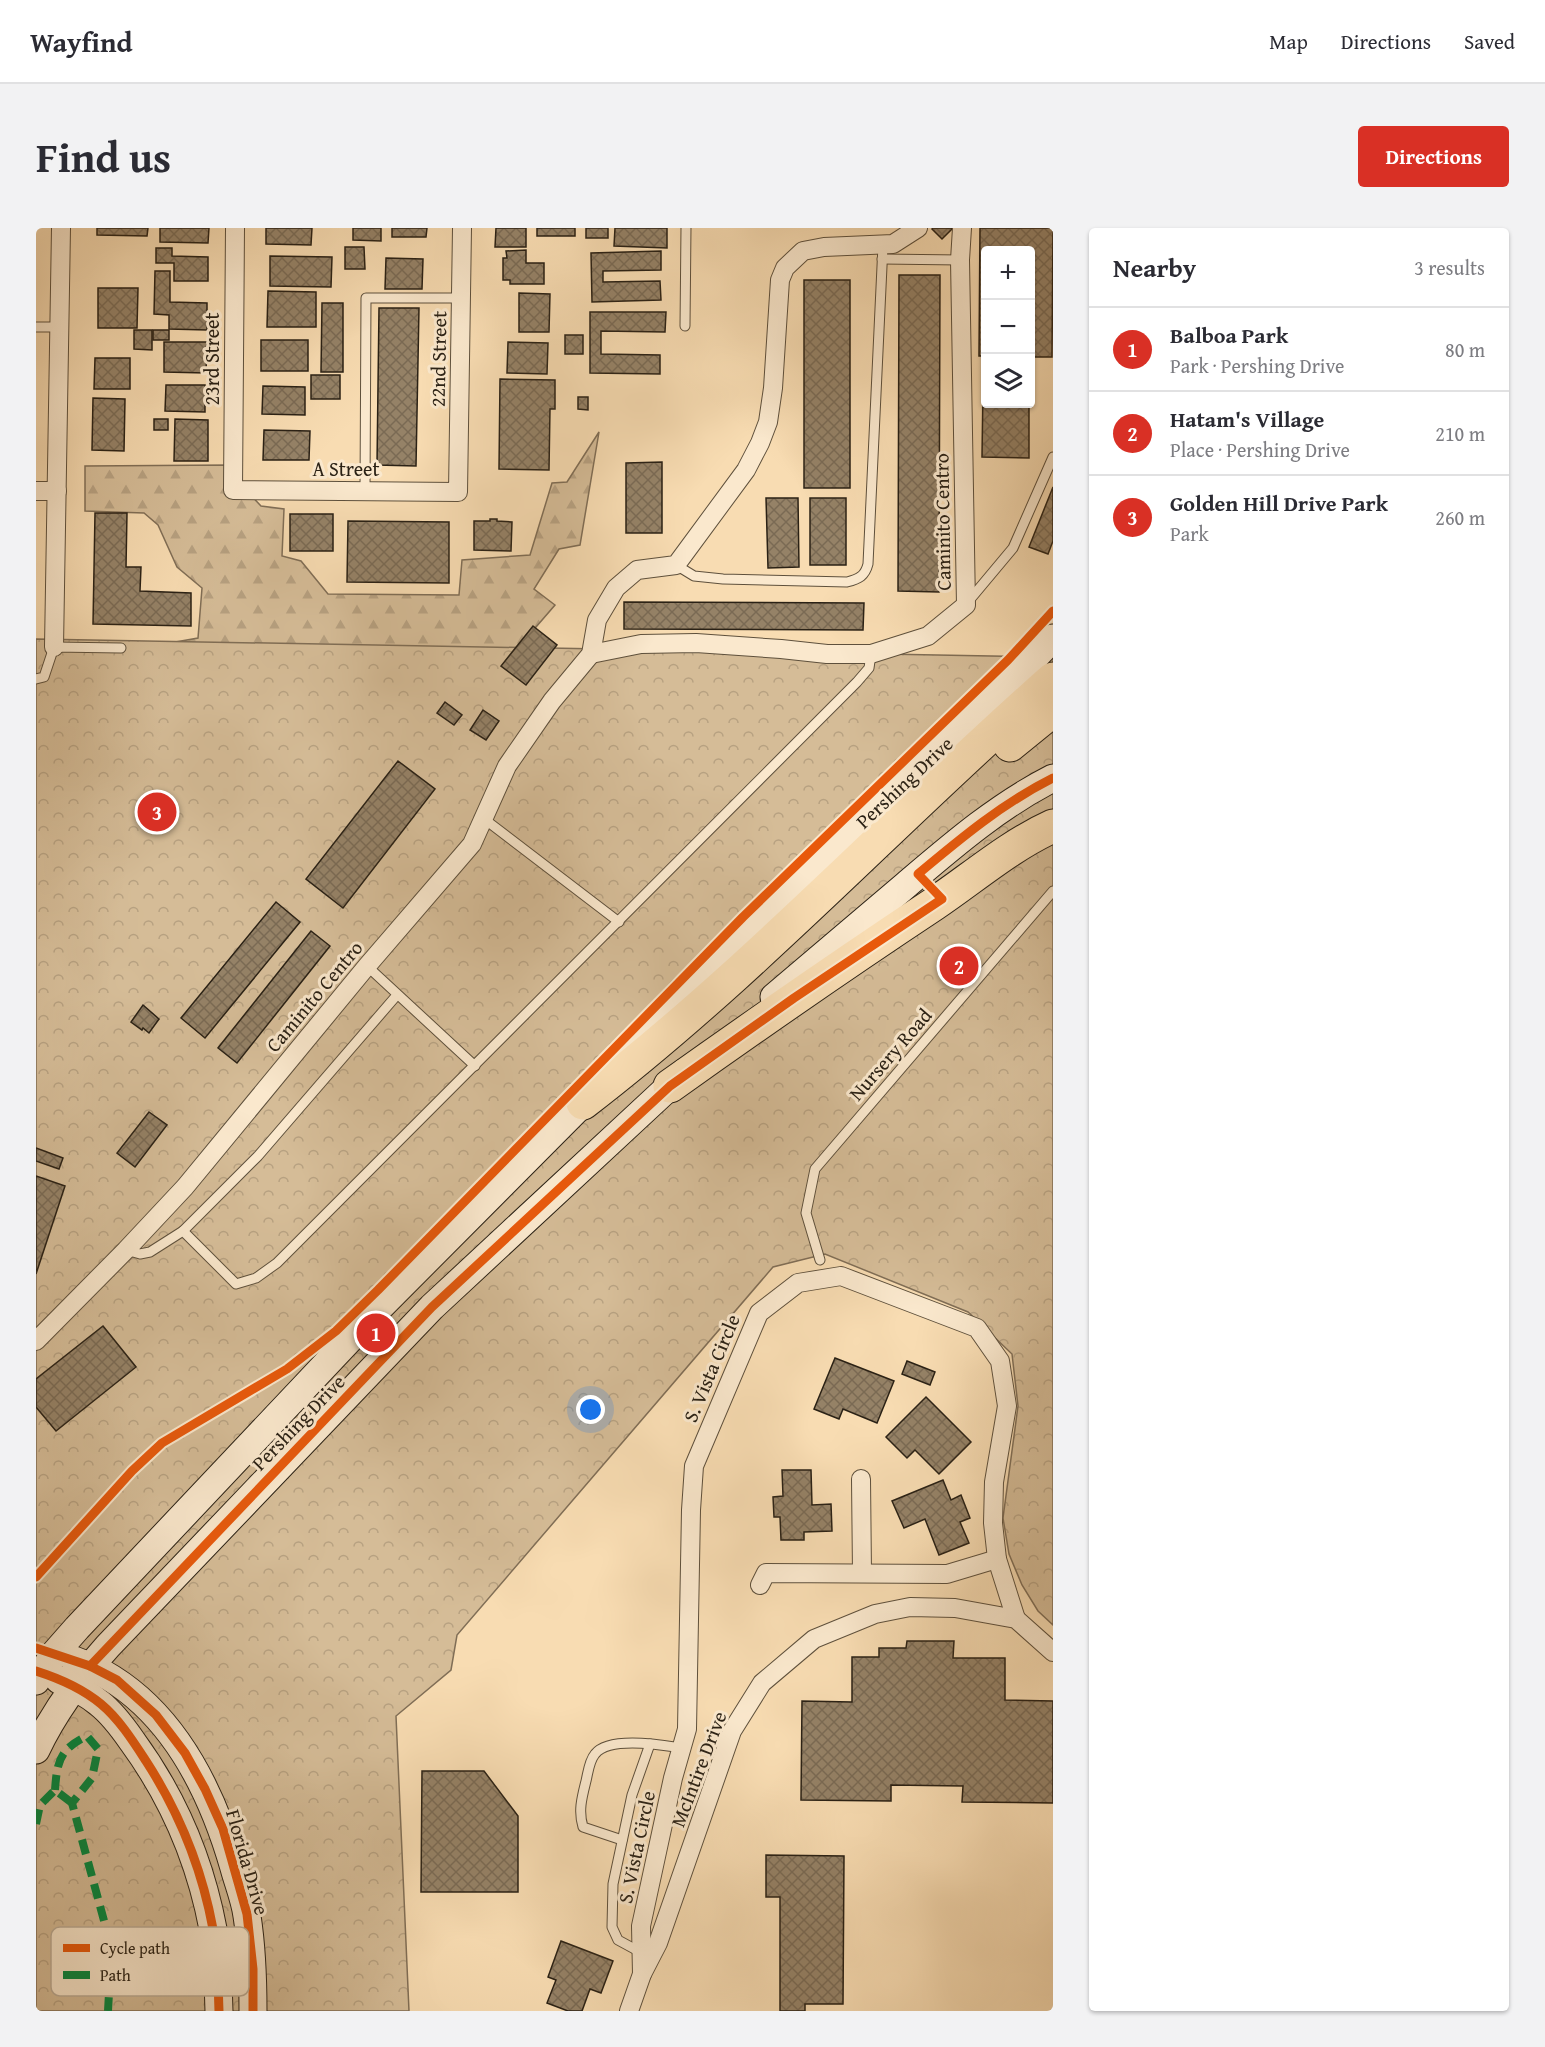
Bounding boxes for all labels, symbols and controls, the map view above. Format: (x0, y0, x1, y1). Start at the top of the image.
text: Wayfind (30, 21, 132, 62)
text: Map (1269, 26, 1308, 57)
text: Directions (1341, 26, 1431, 57)
text: Saved (1464, 26, 1515, 57)
text: Find us (36, 126, 171, 187)
button: Directions (1358, 126, 1509, 187)
map controls (981, 246, 1035, 408)
button: + (981, 246, 1035, 300)
text: Nearby (1113, 248, 1196, 287)
text: 3 results (1414, 253, 1485, 282)
button: − (981, 300, 1035, 354)
street label: 22nd Street (423, 311, 453, 407)
street label: 23rd Street (197, 313, 226, 405)
text: Balboa Park (1170, 319, 1288, 351)
text: 1 (1127, 335, 1138, 364)
text: 80 m (1445, 335, 1485, 364)
text: Park · Pershing Drive (1170, 351, 1344, 380)
button: layers (981, 354, 1035, 408)
text: Hatam's Village (1170, 403, 1324, 435)
text: 2 (1127, 419, 1138, 448)
text: 210 m (1435, 419, 1485, 448)
text: Place · Pershing Drive (1170, 435, 1350, 464)
street label: Caminito Centro (926, 453, 958, 591)
street label: A Street (312, 454, 380, 483)
text: Golden Hill Drive Park (1170, 487, 1388, 519)
text: 3 (1127, 503, 1138, 532)
text: 260 m (1435, 503, 1485, 532)
text: Park (1170, 519, 1209, 548)
street label: Pershing Drive (849, 729, 959, 835)
pin: 3 (138, 790, 176, 834)
street label: Caminito Centro (259, 934, 369, 1058)
pin: 2 (940, 944, 978, 988)
street label: Nursery Road (842, 1001, 939, 1107)
pin: 1 (356, 1310, 396, 1356)
street label: S. Vista Circle (675, 1310, 747, 1426)
street label: Pershing Drive (245, 1367, 351, 1477)
your location (576, 1395, 605, 1424)
street label: McIntire Drive (663, 1707, 733, 1831)
street label: S. Vista Circle (610, 1788, 662, 1906)
street label: Florida Drive (219, 1806, 277, 1918)
legend (51, 1927, 249, 1996)
text: Cycle path (100, 1936, 170, 1960)
text: Path (100, 1963, 131, 1987)

